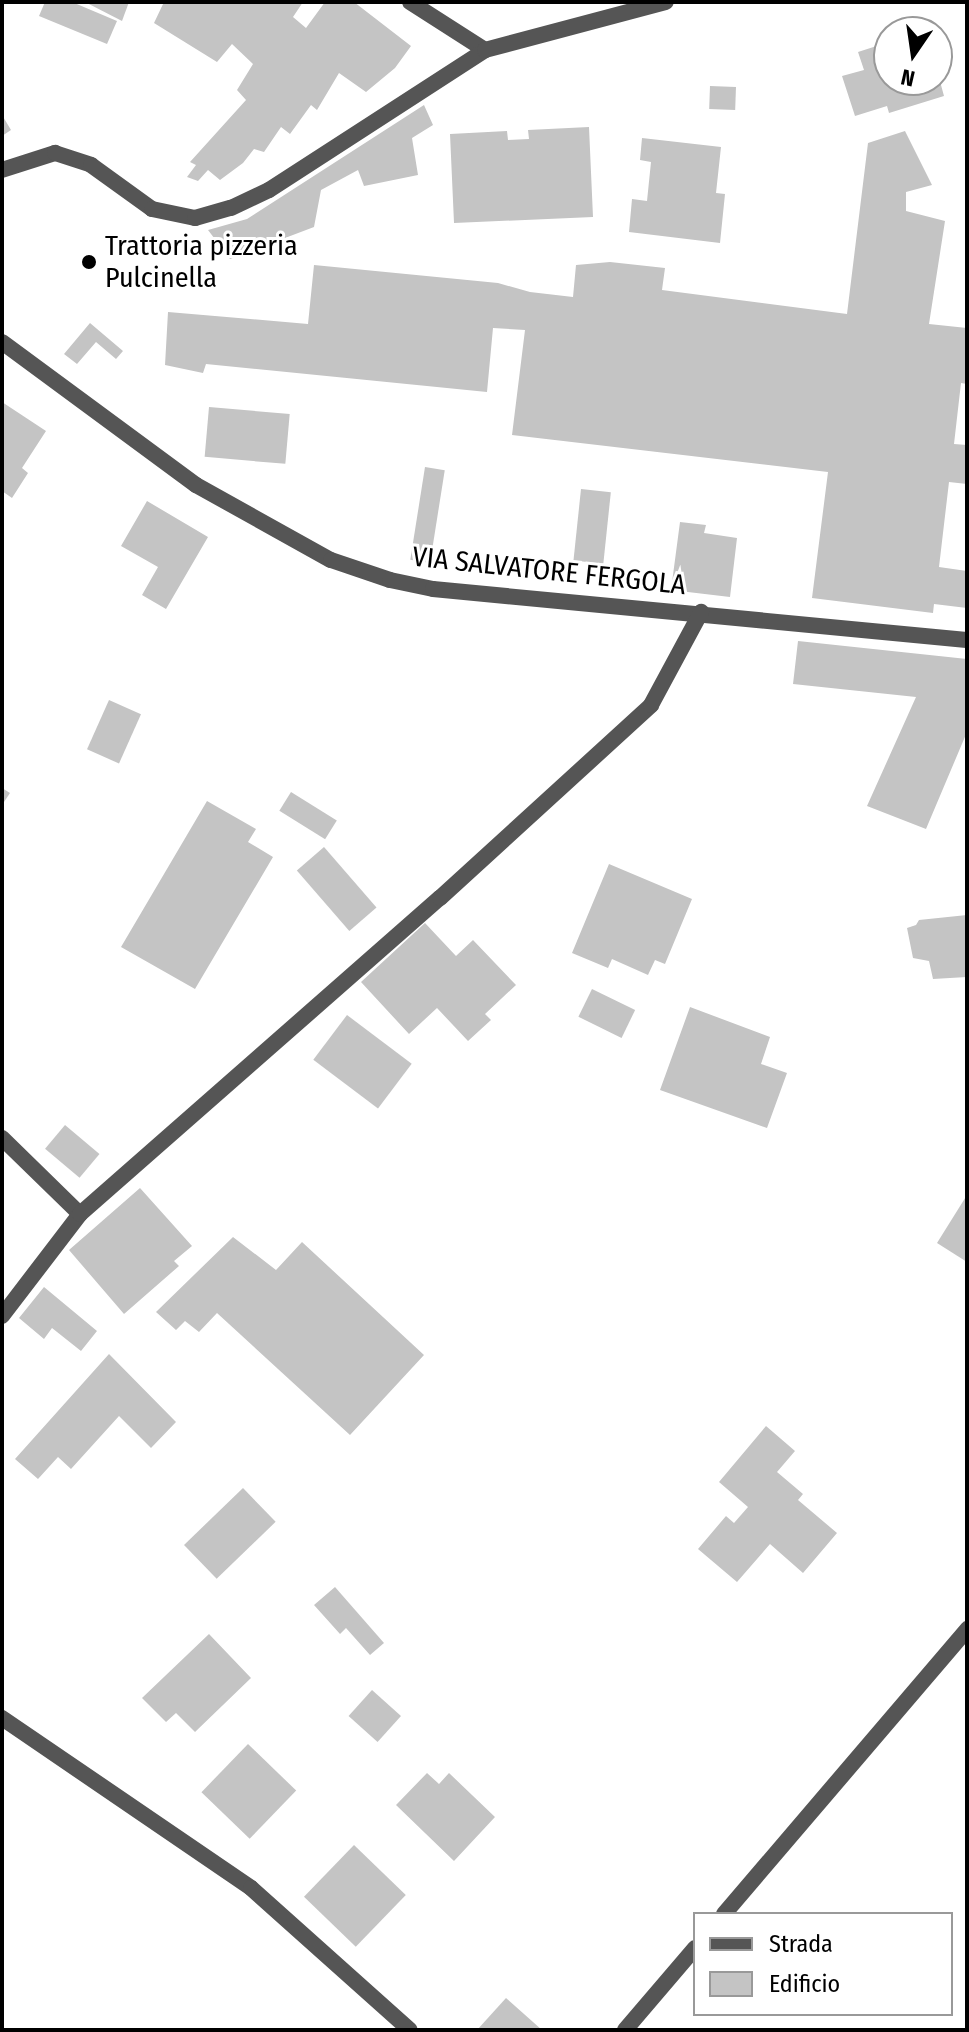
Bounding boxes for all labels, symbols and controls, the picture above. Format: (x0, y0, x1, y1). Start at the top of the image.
north arrow (873, 16, 953, 96)
text: N (898, 63, 917, 93)
place label: Trattoria pizzeria Pulcinella (105, 229, 298, 295)
marker: Trattoria pizzeria Pulcinella (80, 253, 98, 271)
street label: VIA SALVATORE FERGOLA (411, 540, 687, 602)
legend (693, 1912, 953, 2016)
text: Strada (769, 1930, 833, 1958)
text: Edificio (769, 1970, 840, 1998)

